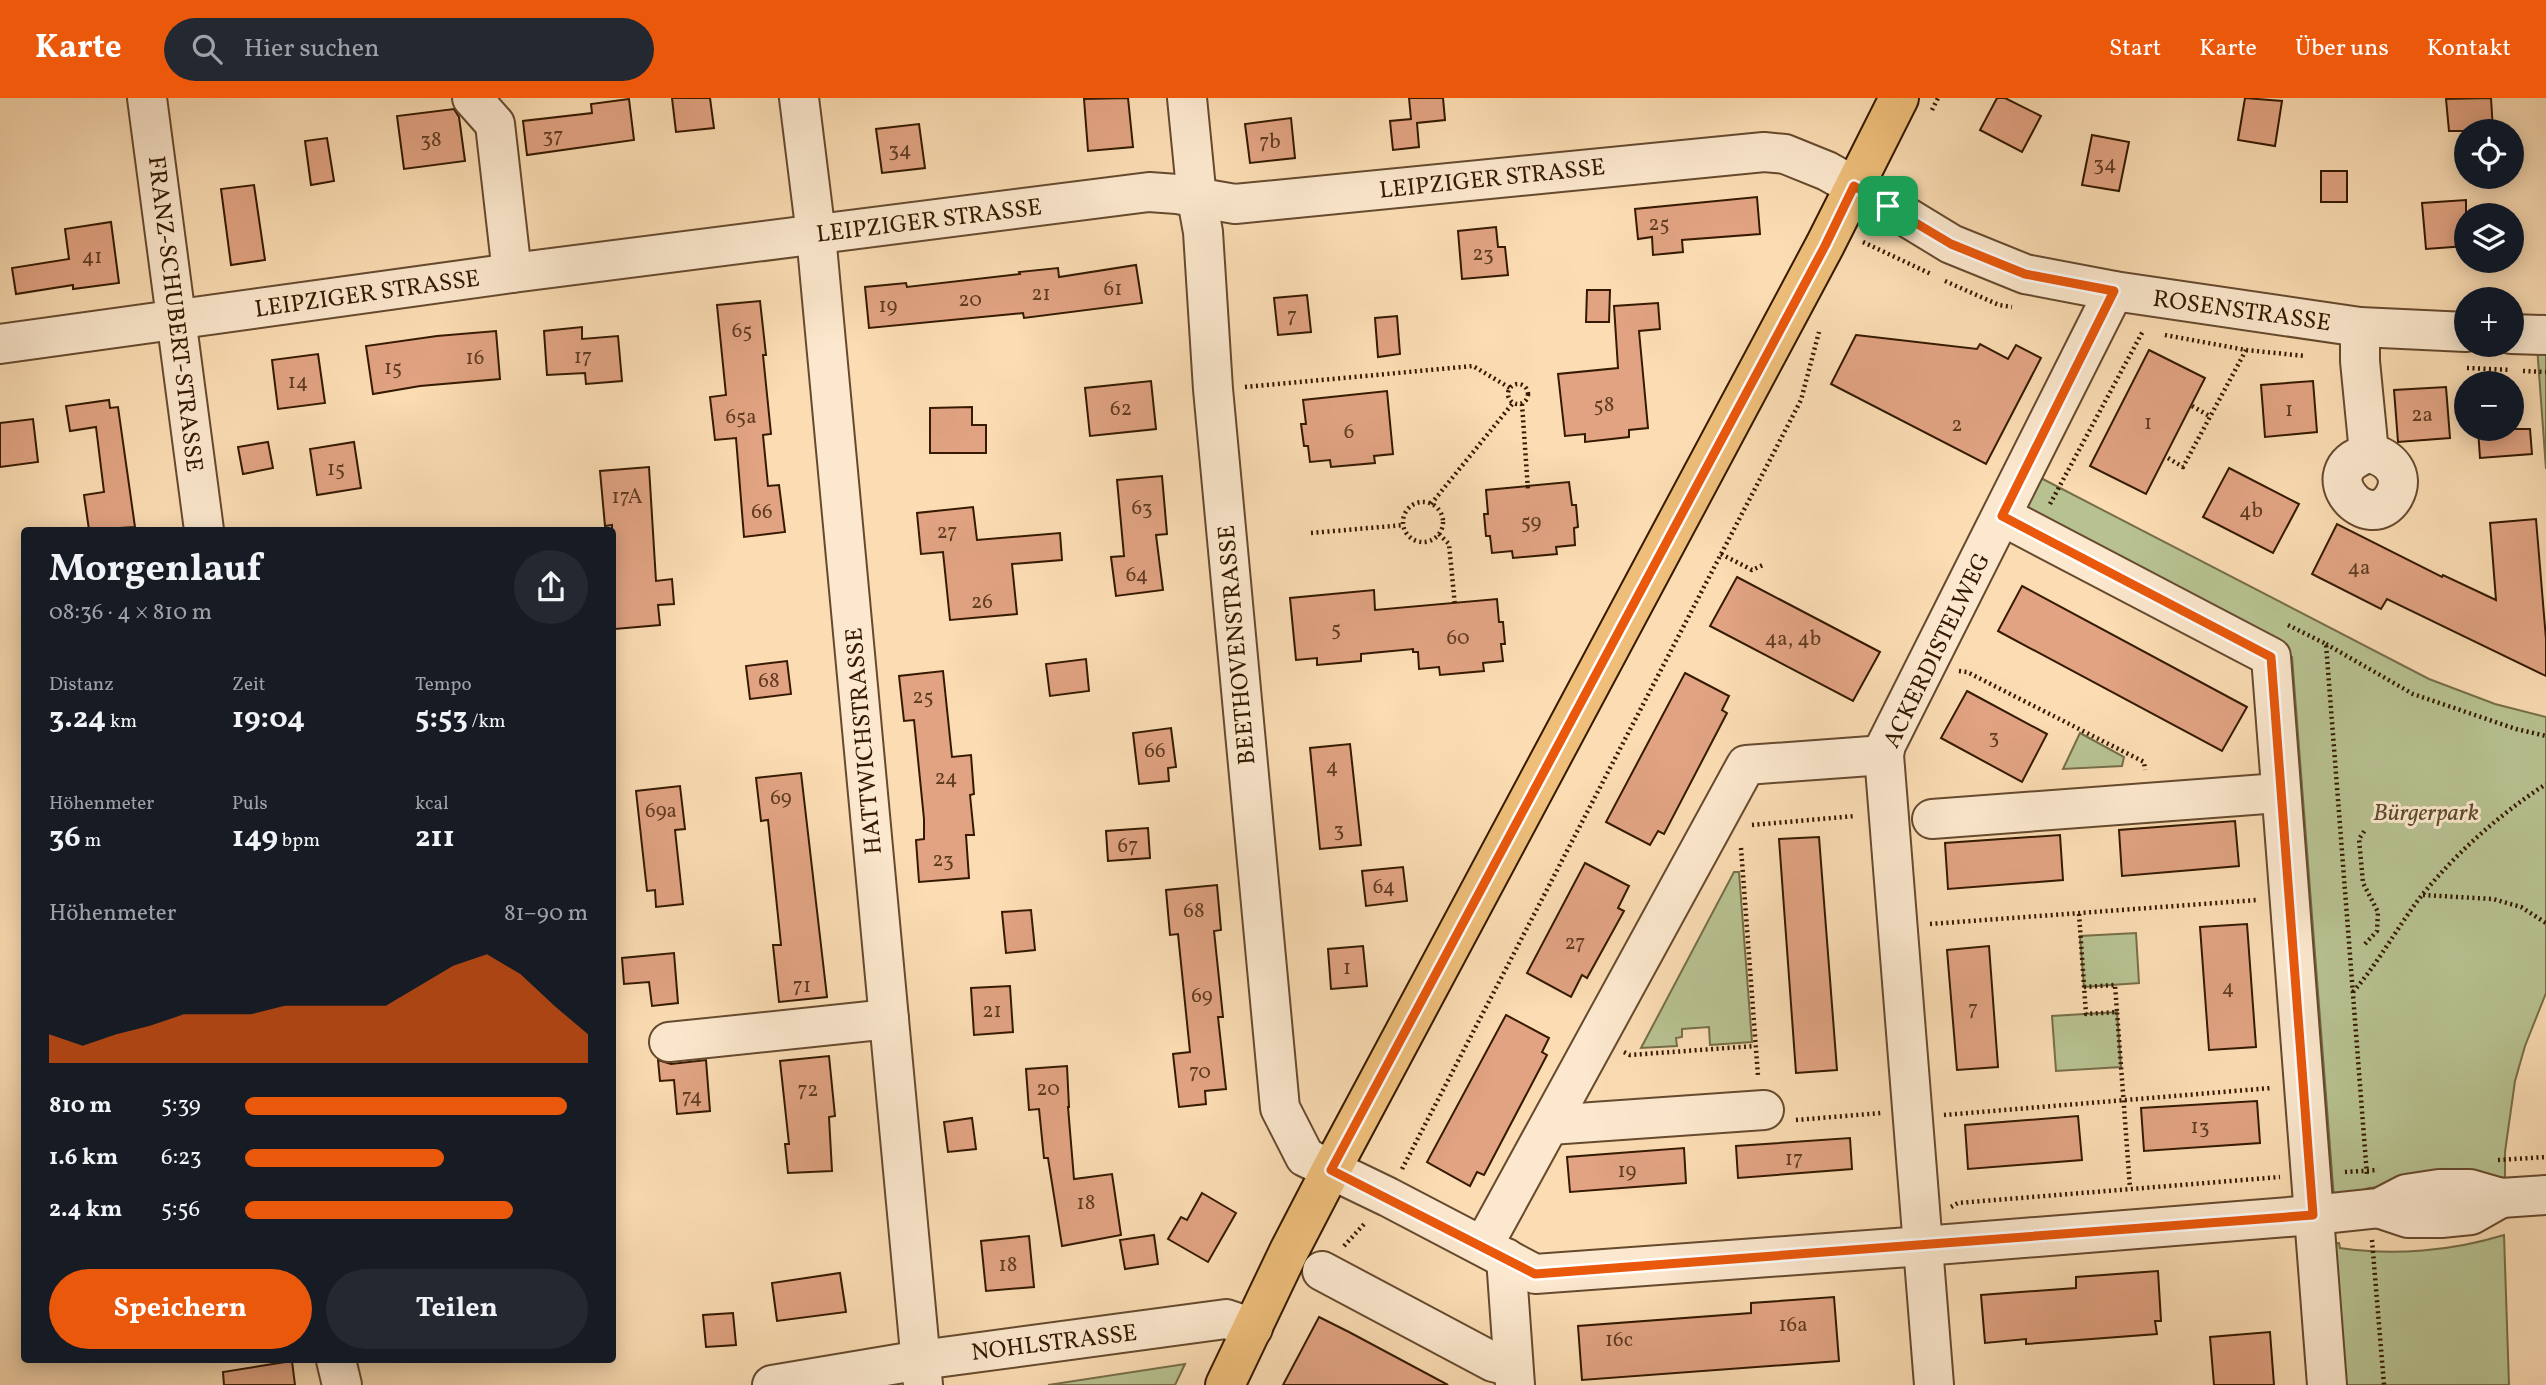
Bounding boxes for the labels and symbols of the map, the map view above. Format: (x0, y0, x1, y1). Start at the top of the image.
house number: 37 (543, 122, 563, 151)
house number: 38 (420, 126, 442, 155)
house number: 7b (1259, 128, 1281, 157)
house number: 34 (888, 136, 912, 165)
house number: 34 (2093, 150, 2117, 179)
street label: LEIPZIGER STRASSE (1378, 151, 1607, 209)
street label: FRANZ-SCHUBERT-STRASSE (138, 154, 210, 474)
pin (1858, 176, 1918, 236)
street label: LEIPZIGER STRASSE (814, 191, 1044, 253)
house number: 25 (1648, 210, 1670, 239)
house number: 23 (1472, 240, 1494, 269)
house number: 41 (82, 243, 102, 272)
street label: LEIPZIGER STRASSE (252, 262, 482, 328)
house number: 61 (1104, 275, 1122, 304)
house number: 21 (1031, 280, 1051, 309)
street label: ROSENSTRASSE (2151, 283, 2333, 341)
house number: 20 (958, 286, 982, 315)
house number: 19 (878, 292, 898, 321)
house number: 7 (1287, 302, 1297, 331)
house number: 65 (732, 317, 752, 346)
house number: 17 (574, 343, 592, 372)
house number: 16 (466, 344, 484, 373)
house number: 15 (384, 354, 402, 383)
house number: 14 (288, 368, 308, 397)
house number: 58 (1594, 391, 1614, 420)
house number: 62 (1110, 395, 1132, 424)
house number: 1 (2285, 396, 2293, 425)
house number: 2a (2411, 401, 2433, 430)
house number: 65a (725, 403, 757, 432)
house number: 1 (2144, 409, 2152, 438)
house number: 2 (1951, 411, 1963, 440)
house number: 6 (1344, 418, 1354, 447)
house number: 15 (327, 455, 345, 484)
house number: 17A (611, 483, 643, 512)
house number: 63 (1131, 494, 1153, 523)
house number: 4b (2239, 497, 2263, 526)
house number: 66 (751, 498, 773, 527)
house number: 59 (1521, 508, 1541, 537)
house number: 27 (937, 518, 957, 547)
street label: BEETHOVENSTRASSE (1211, 524, 1265, 766)
street label: ACKERDISTELWEG (1876, 548, 2000, 754)
house number: 4a (2348, 554, 2371, 583)
house number: 64 (1126, 561, 1148, 590)
house number: 26 (971, 588, 993, 617)
house number: 5 (1331, 615, 1341, 644)
house number: 60 (1446, 624, 1470, 653)
house number: 4a, 4b (1765, 625, 1821, 654)
street label: HATTWICHSTRASSE (838, 626, 892, 856)
house number: 68 (758, 667, 780, 696)
house number: 25 (912, 683, 934, 712)
house number: 3 (1989, 723, 1999, 752)
house number: 66 (1144, 737, 1166, 766)
house number: 4 (1326, 753, 1338, 782)
house number: 24 (934, 764, 958, 793)
house number: 69 (770, 784, 792, 813)
house number: 69a (645, 797, 677, 826)
park label: Bürgerpark (2373, 797, 2479, 831)
house number: 3 (1334, 816, 1344, 845)
house number: 67 (1118, 832, 1138, 861)
house number: 23 (932, 846, 954, 875)
house number: 64 (1373, 873, 1395, 902)
house number: 68 (1183, 897, 1205, 926)
house number: 27 (1565, 929, 1585, 958)
house number: 1 (1343, 954, 1351, 983)
house number: 71 (793, 972, 811, 1001)
house number: 4 (2222, 974, 2234, 1003)
house number: 69 (1191, 982, 1213, 1011)
house number: 7 (1968, 995, 1978, 1024)
house number: 21 (982, 997, 1002, 1026)
house number: 70 (1189, 1058, 1211, 1087)
house number: 20 (1036, 1075, 1060, 1104)
house number: 72 (797, 1076, 819, 1105)
house number: 74 (682, 1083, 702, 1112)
house number: 13 (2191, 1113, 2209, 1142)
house number: 17 (1785, 1145, 1803, 1174)
house number: 19 (1617, 1157, 1637, 1186)
house number: 18 (1077, 1189, 1095, 1218)
house number: 18 (999, 1251, 1017, 1280)
house number: 16a (1778, 1311, 1808, 1340)
street label: NOHLSTRASSE (969, 1317, 1139, 1371)
house number: 16c (1605, 1326, 1633, 1355)

